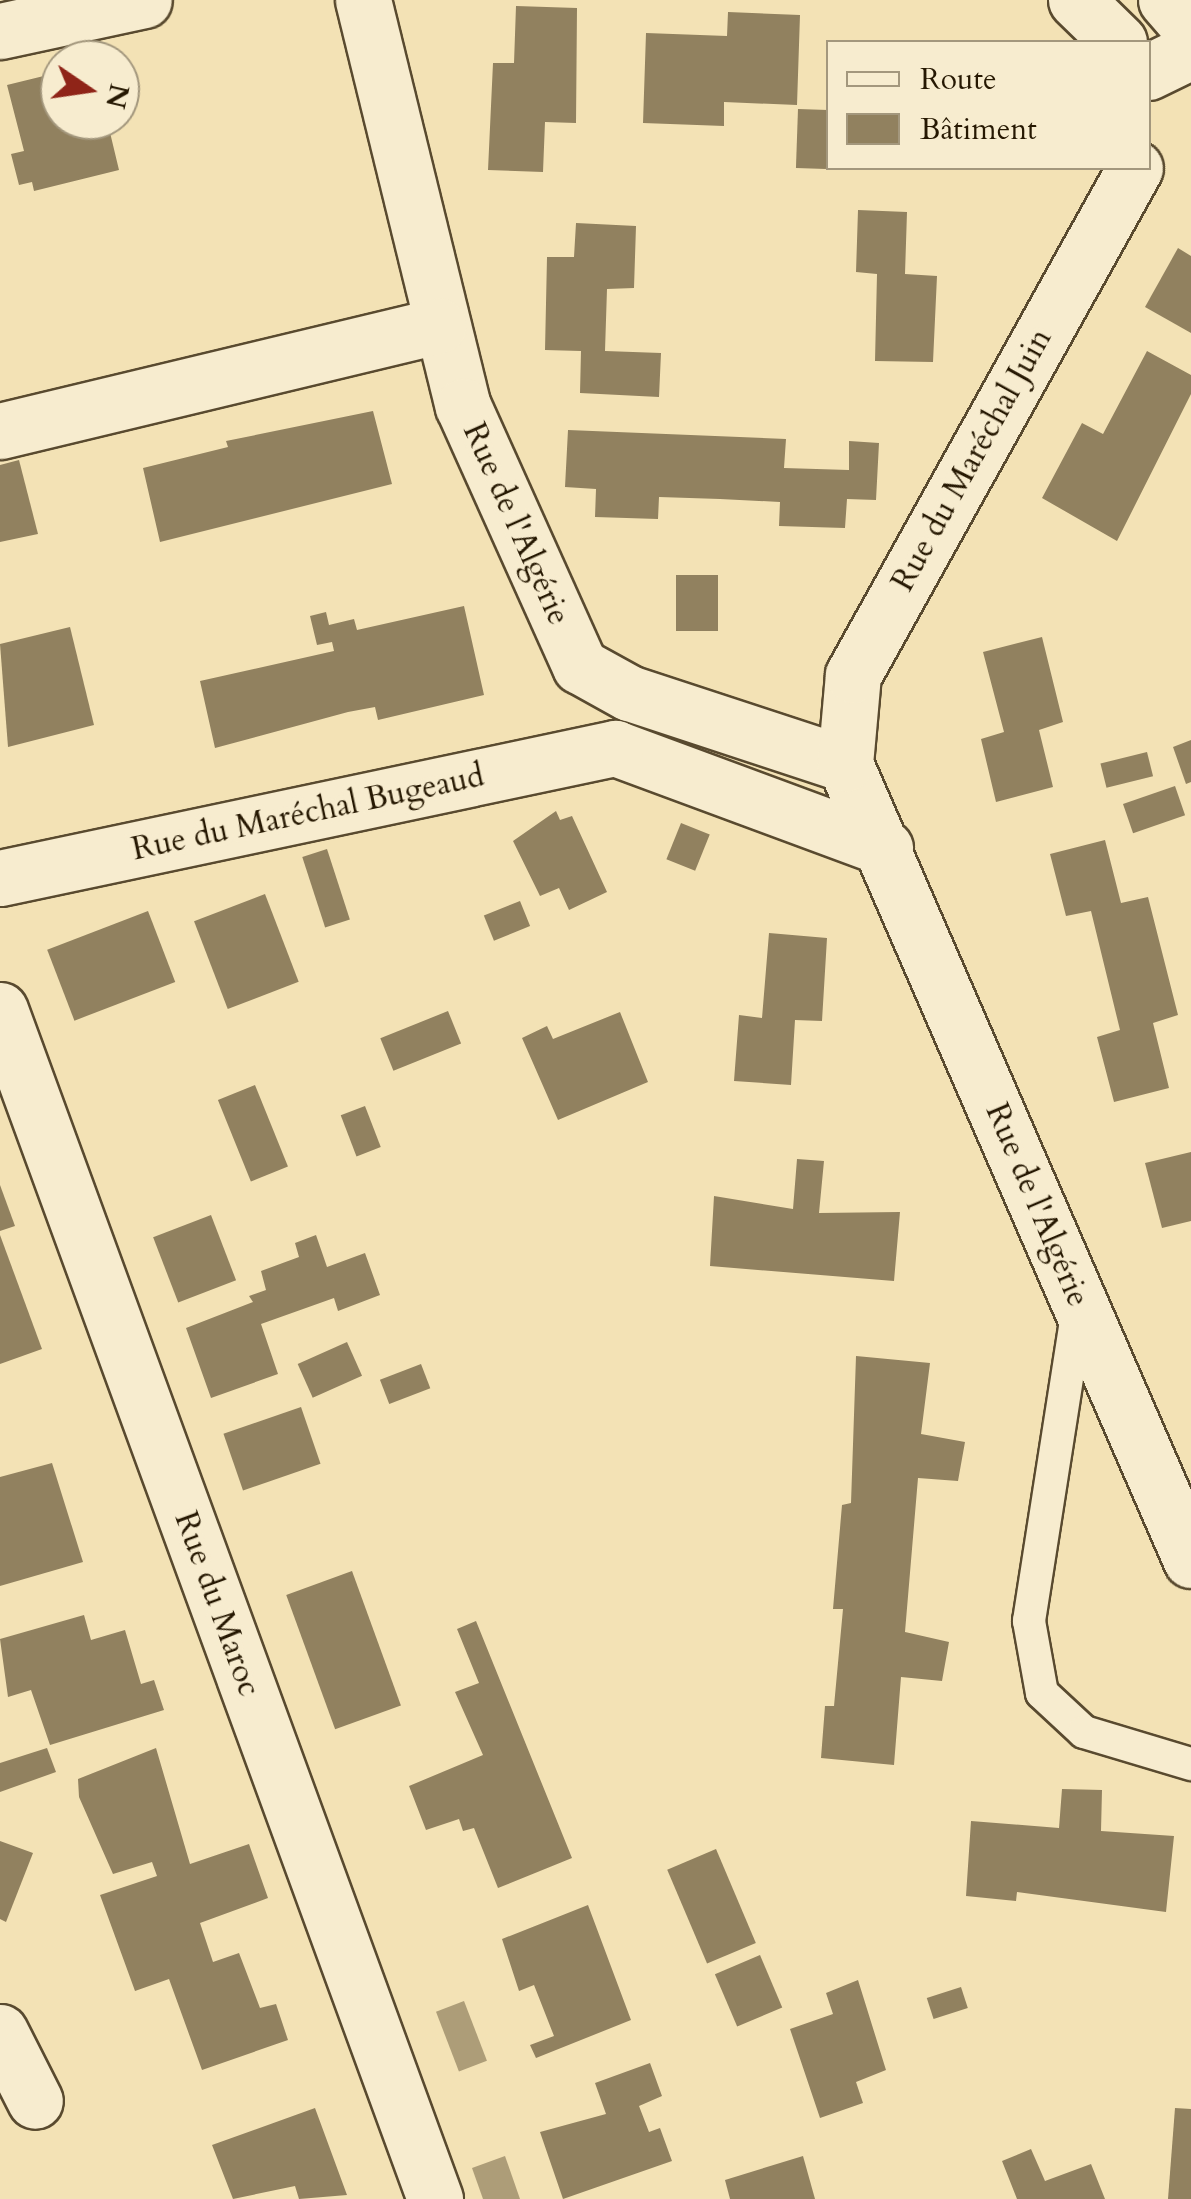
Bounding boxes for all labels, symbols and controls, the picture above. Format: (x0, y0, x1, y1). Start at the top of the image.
north arrow (40, 40, 140, 140)
legend (826, 40, 1151, 170)
text: Route (920, 59, 997, 100)
text: N (96, 80, 139, 112)
text: Bâtiment (920, 109, 1037, 150)
street label: Rue du Maréchal Juin (884, 322, 1060, 598)
street label: Rue de l'Algérie (454, 417, 578, 631)
street label: Rue du Maréchal Bugeaud (128, 757, 488, 869)
street label: Rue de l'Algérie (977, 1098, 1097, 1312)
street label: Rue du Maroc (166, 1506, 268, 1702)

